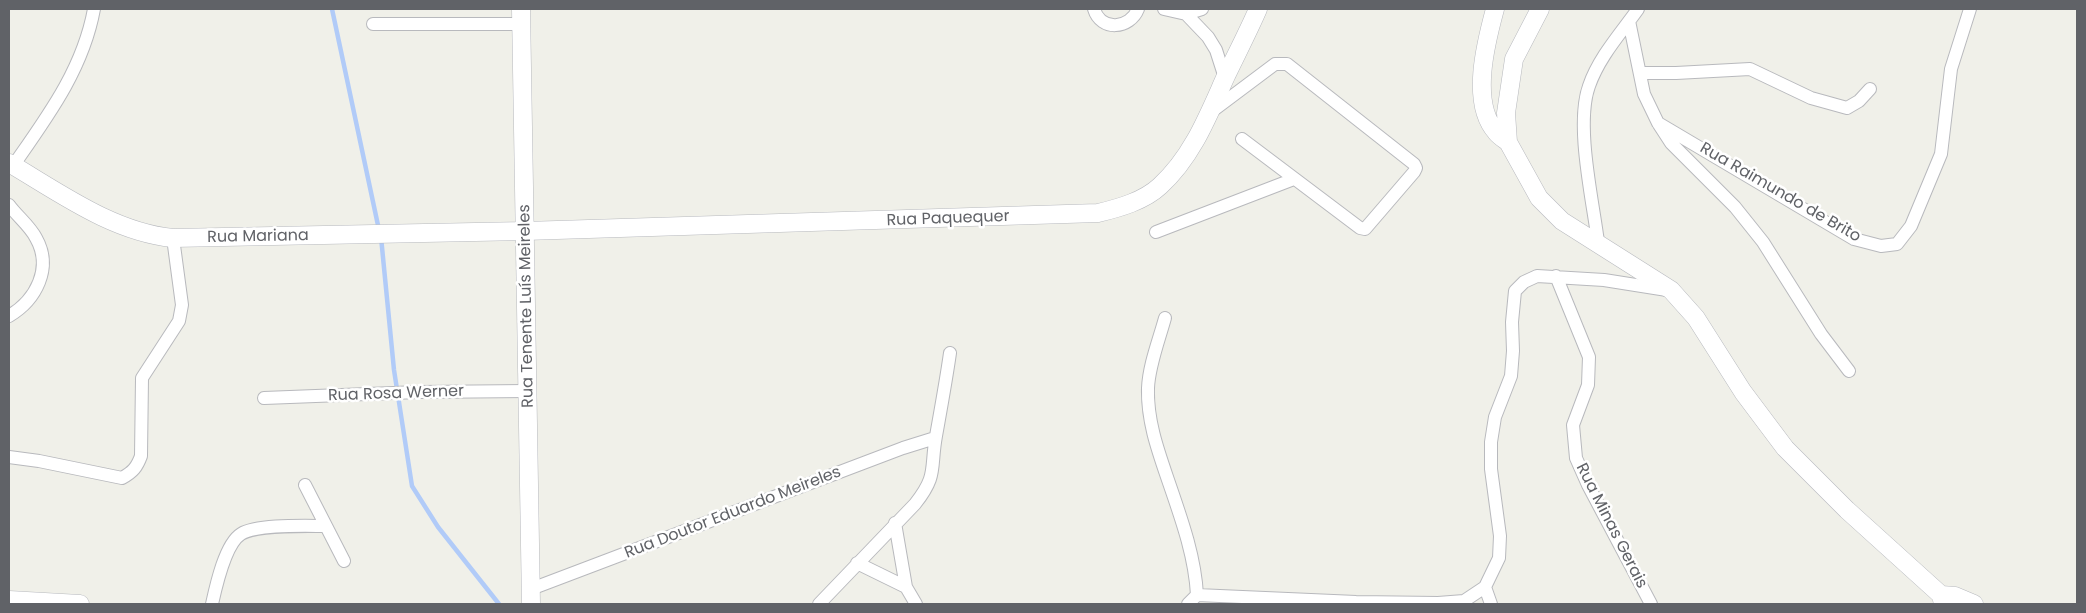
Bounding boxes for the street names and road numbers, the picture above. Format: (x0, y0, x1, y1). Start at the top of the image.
street label: Rua Raimundo de Brito (1696, 139, 1864, 247)
street label: Rua Tenente Luís Meireles (516, 204, 538, 408)
street label: Rua Paquequer (886, 207, 1010, 231)
street label: Rua Mariana (207, 227, 309, 247)
street label: Rua Rosa Werner (328, 382, 464, 406)
street label: Rua Minas Gerais (1571, 460, 1651, 592)
street label: Rua Doutor Eduardo Meireles (622, 463, 844, 563)

